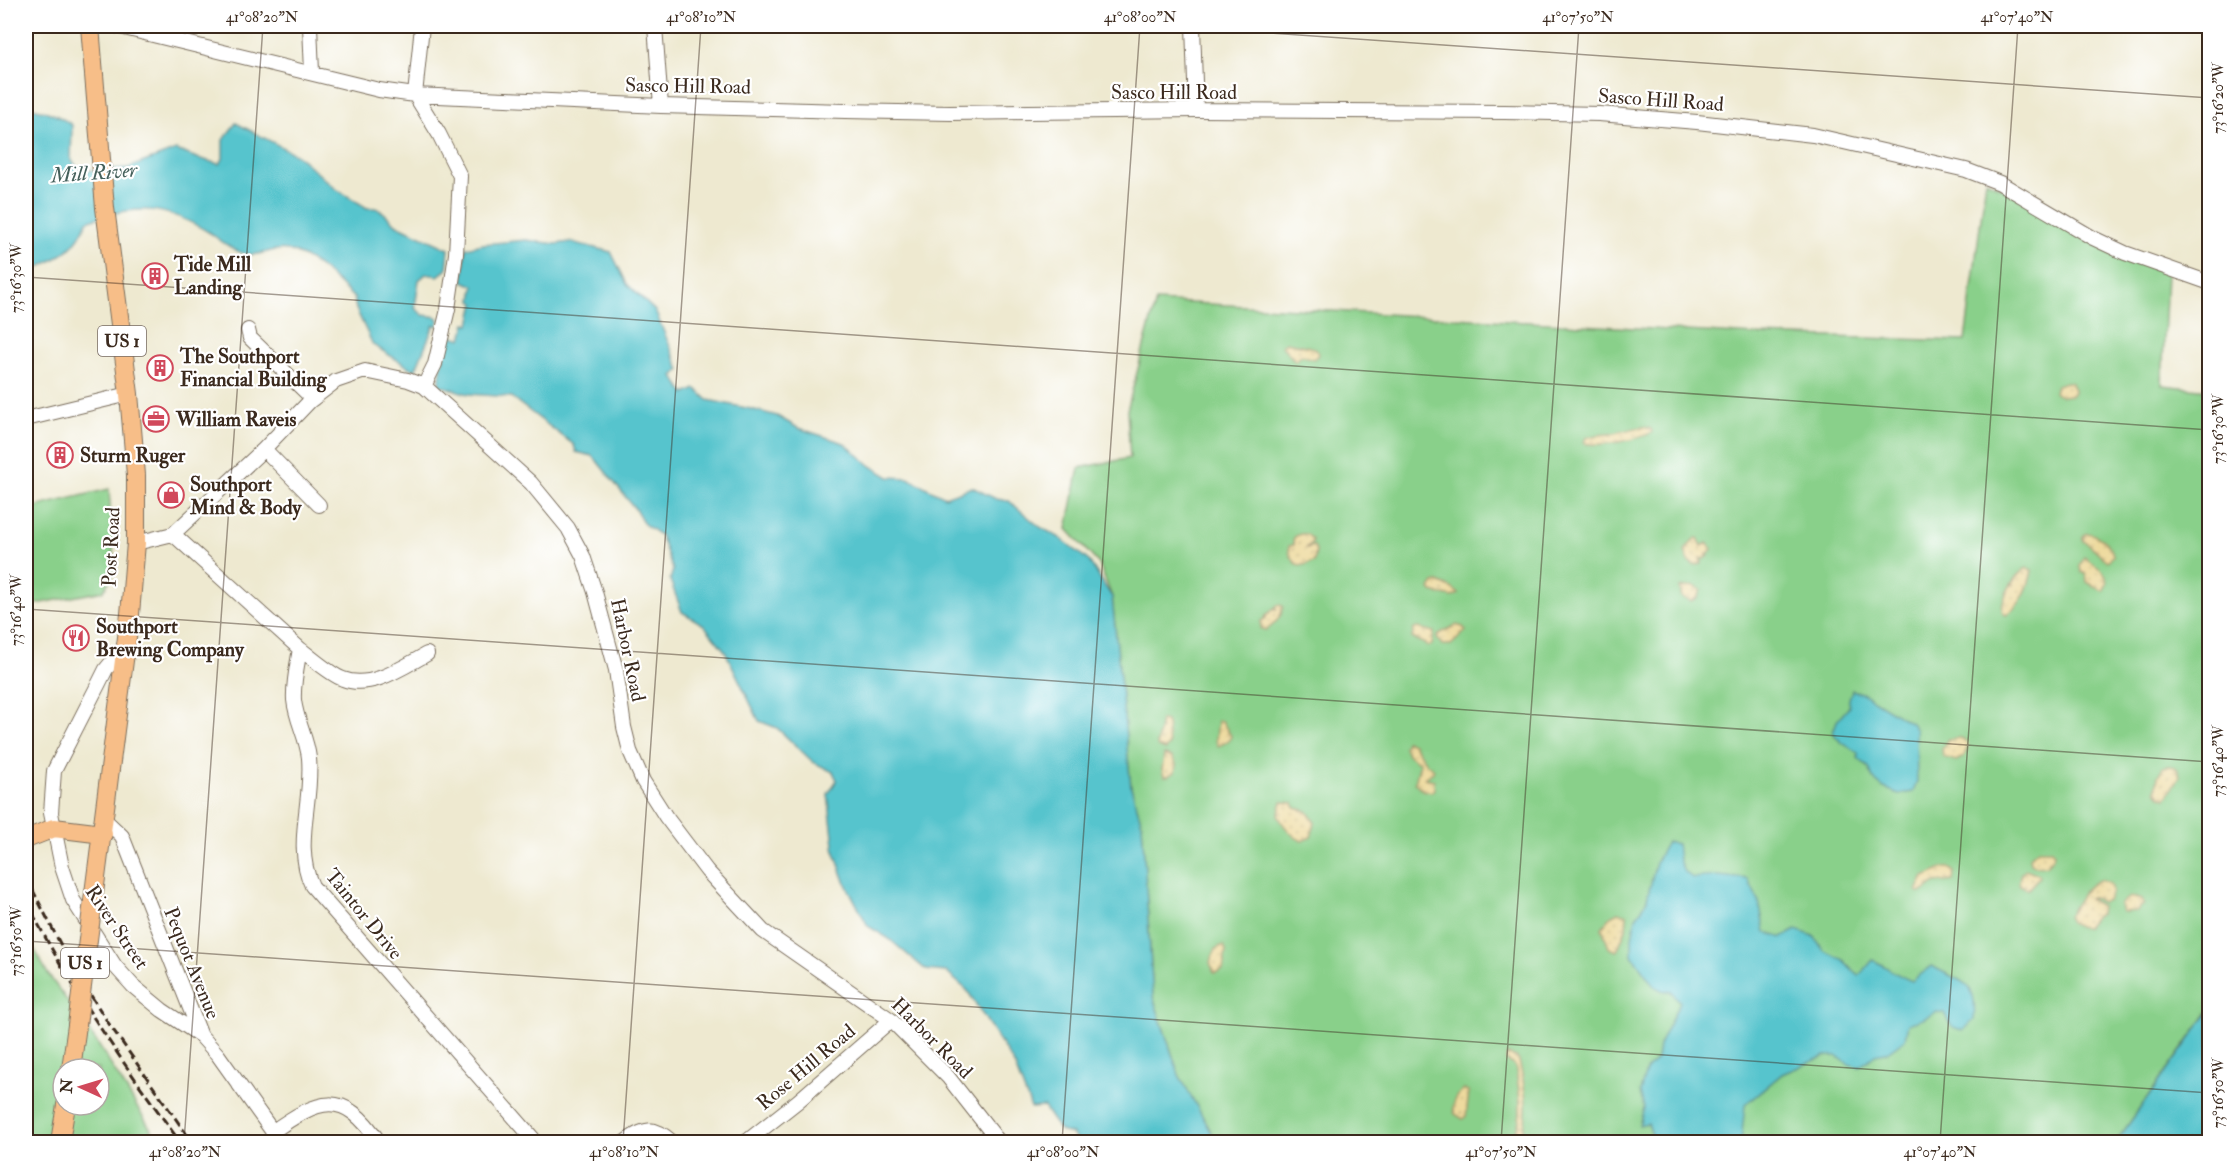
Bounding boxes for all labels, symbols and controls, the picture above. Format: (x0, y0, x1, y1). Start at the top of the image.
text: 41°08'20"N (226, 8, 299, 27)
text: 41°08'10"N (666, 8, 737, 27)
text: 41°08'00"N (1104, 8, 1177, 27)
text: 41°07'50"N (1542, 8, 1614, 27)
text: 41°07'40"N (1981, 8, 2054, 27)
text: 73°16'20"W (2209, 61, 2228, 134)
street label: Sasco Hill Road (625, 72, 751, 100)
street label: Sasco Hill Road (1111, 80, 1237, 105)
street label: Sasco Hill Road (1597, 83, 1725, 117)
water label: Mill River (48, 156, 139, 190)
text: 73°16'30"W (7, 242, 26, 313)
place label: Tide Mill Landing (173, 252, 252, 301)
building icon: Tide Mill Landing (140, 261, 170, 291)
road number: US 1 (98, 326, 146, 356)
place label: The Southport Financial Building (179, 344, 328, 393)
building icon: The Southport Financial Building (145, 353, 175, 383)
text: 73°16'30"W (2209, 393, 2228, 464)
office icon: William Raveis (141, 404, 171, 434)
place label: William Raveis (175, 407, 297, 432)
building icon: Sturm Ruger (45, 440, 75, 470)
place label: Sturm Ruger (80, 443, 186, 469)
place label: Southport Mind & Body (189, 472, 302, 521)
shop icon: Southport Mind & Body (156, 480, 186, 510)
street label: Post Road (96, 506, 126, 588)
text: 73°16'40"W (7, 573, 26, 646)
street label: Harbor Road (605, 596, 651, 704)
place label: Southport Brewing Company (96, 614, 245, 663)
restaurant icon: Southport Brewing Company (61, 623, 91, 653)
text: 73°16'40"W (2209, 724, 2228, 797)
street label: Taintor Drive (320, 863, 408, 965)
street label: River Street (80, 880, 155, 974)
street label: Pequot Avenue (158, 903, 226, 1023)
text: 73°16'50"W (7, 905, 26, 976)
road number: US 1 (61, 948, 109, 978)
street label: Harbor Road (886, 992, 978, 1084)
street label: Rose Hill Road (752, 1018, 861, 1116)
north arrow (51, 1057, 111, 1117)
text: 73°16'50"W (2209, 1057, 2228, 1128)
text: N (56, 1078, 78, 1095)
text: 41°08'20"N (149, 1143, 222, 1162)
text: 41°08'10"N (589, 1143, 660, 1162)
text: 41°08'00"N (1027, 1143, 1100, 1162)
text: 41°07'50"N (1465, 1143, 1537, 1162)
text: 41°07'40"N (1904, 1143, 1977, 1162)

